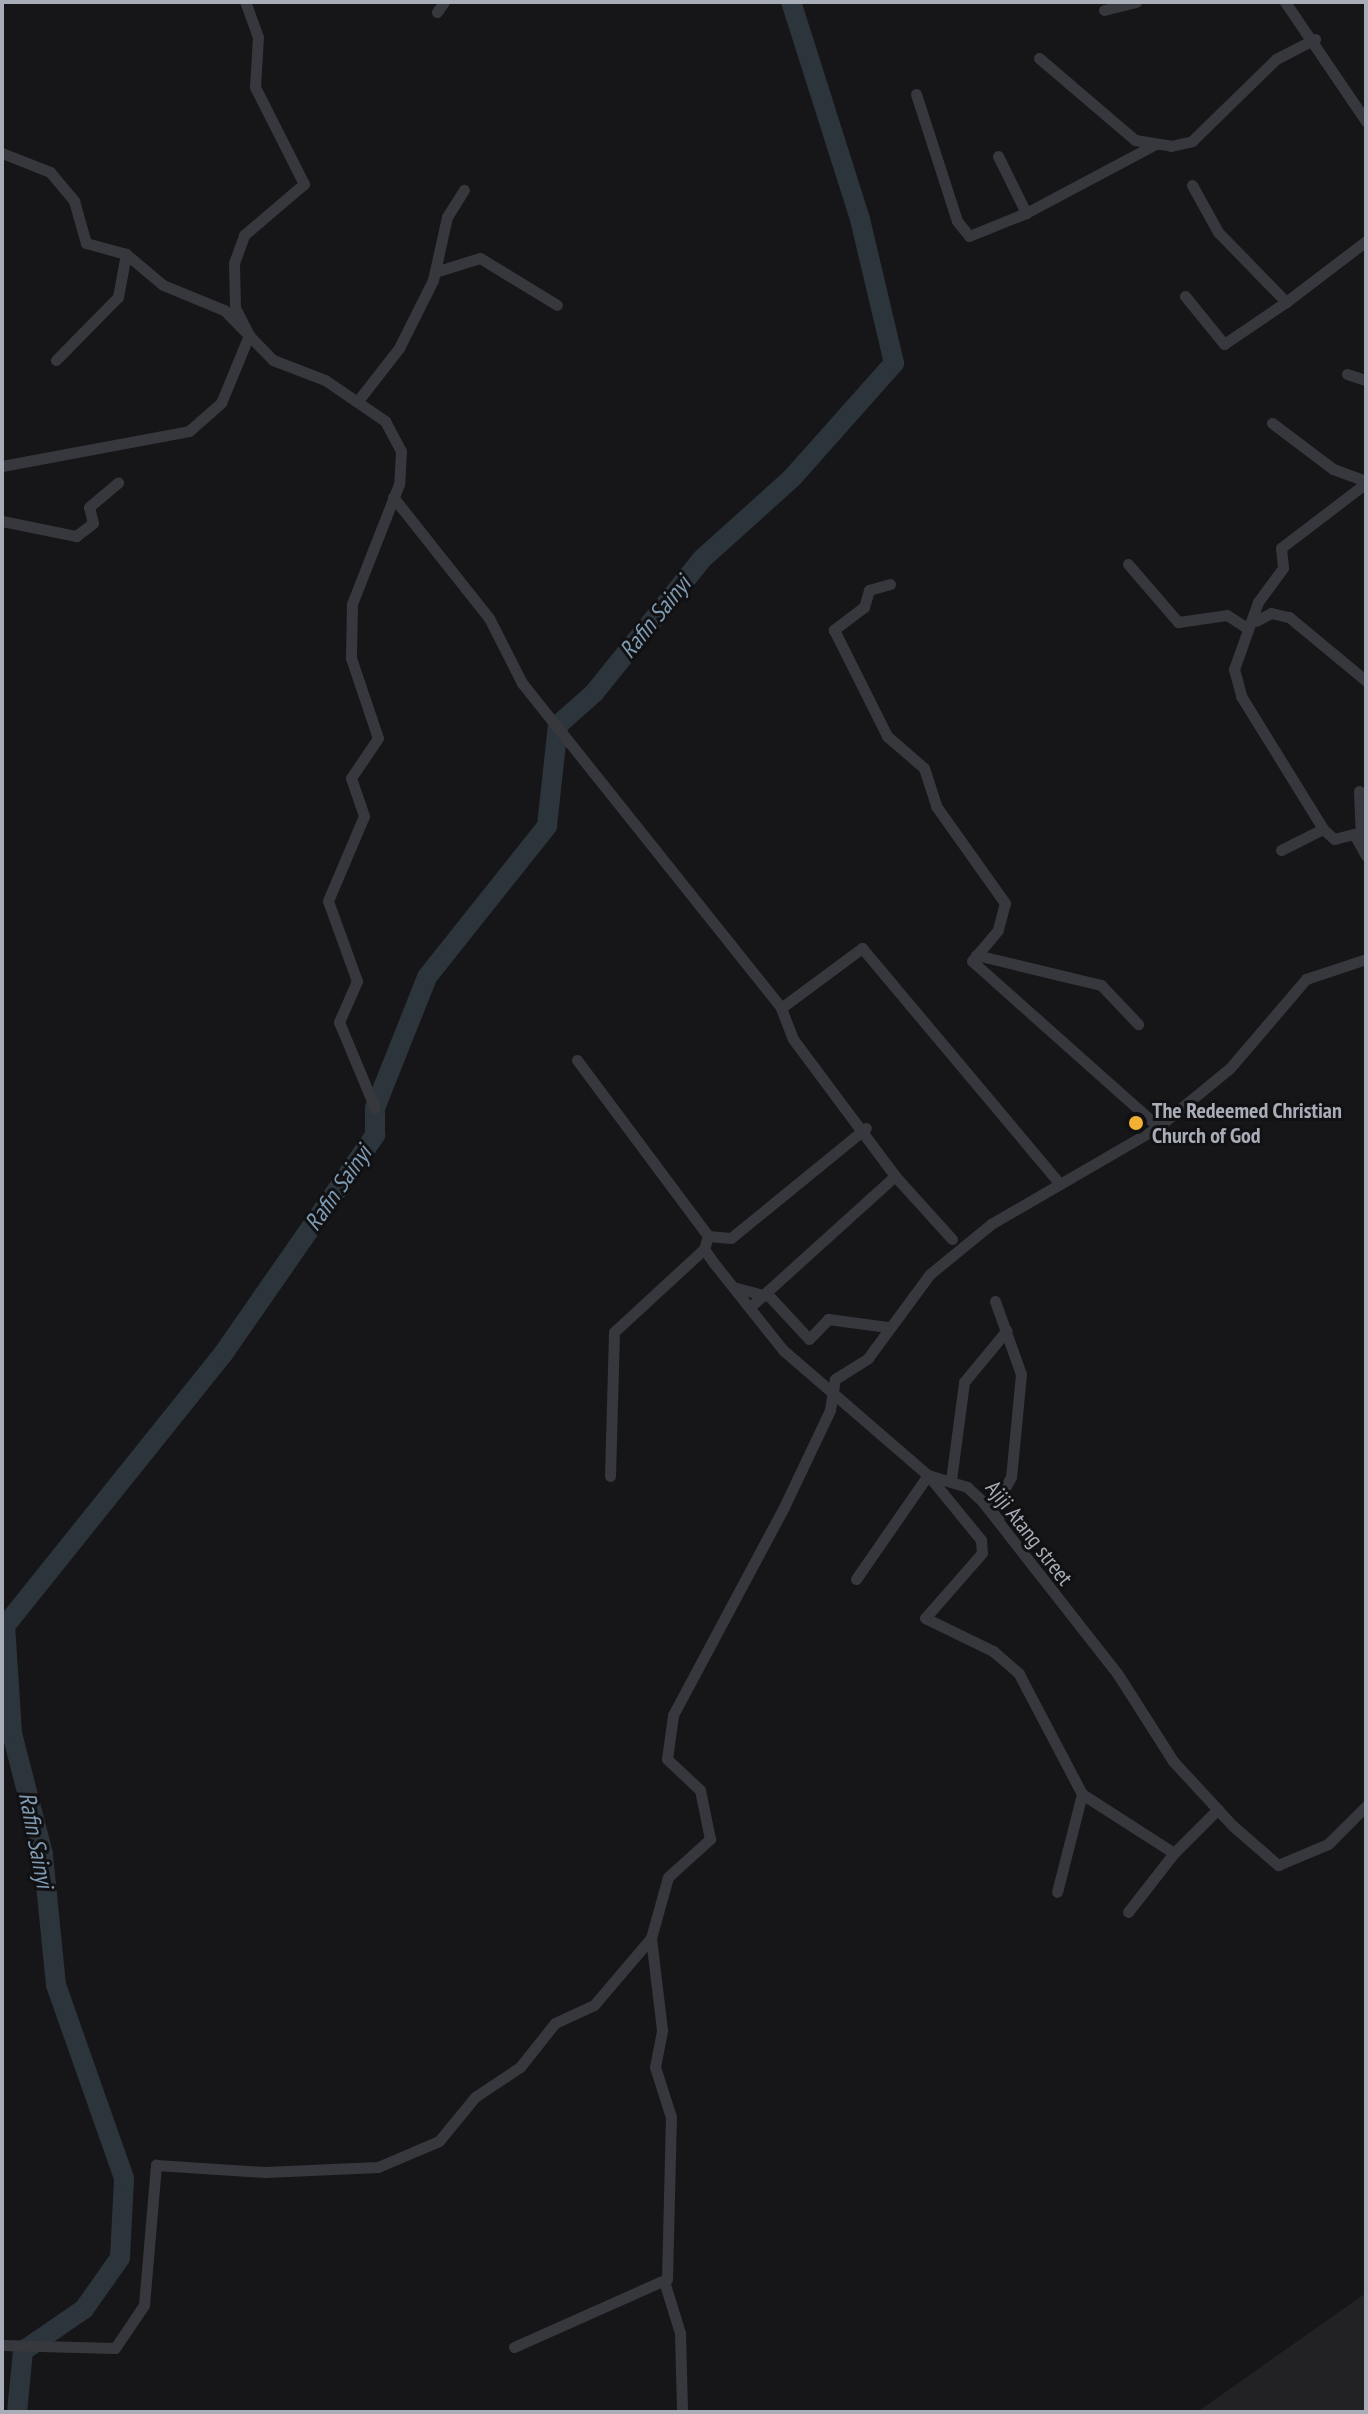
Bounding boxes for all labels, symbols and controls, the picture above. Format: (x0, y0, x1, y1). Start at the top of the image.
water label: Rafin Sainyi (613, 570, 697, 664)
place label: The Redeemed Christian Church of God (1152, 1097, 1342, 1148)
marker: The Redeemed Christian Church of God (1127, 1114, 1145, 1132)
water label: Rafin Sainyi (298, 1140, 378, 1236)
street label: Ajiji Atang street (980, 1475, 1078, 1591)
water label: Rafin Sainyi (13, 1790, 59, 1890)

